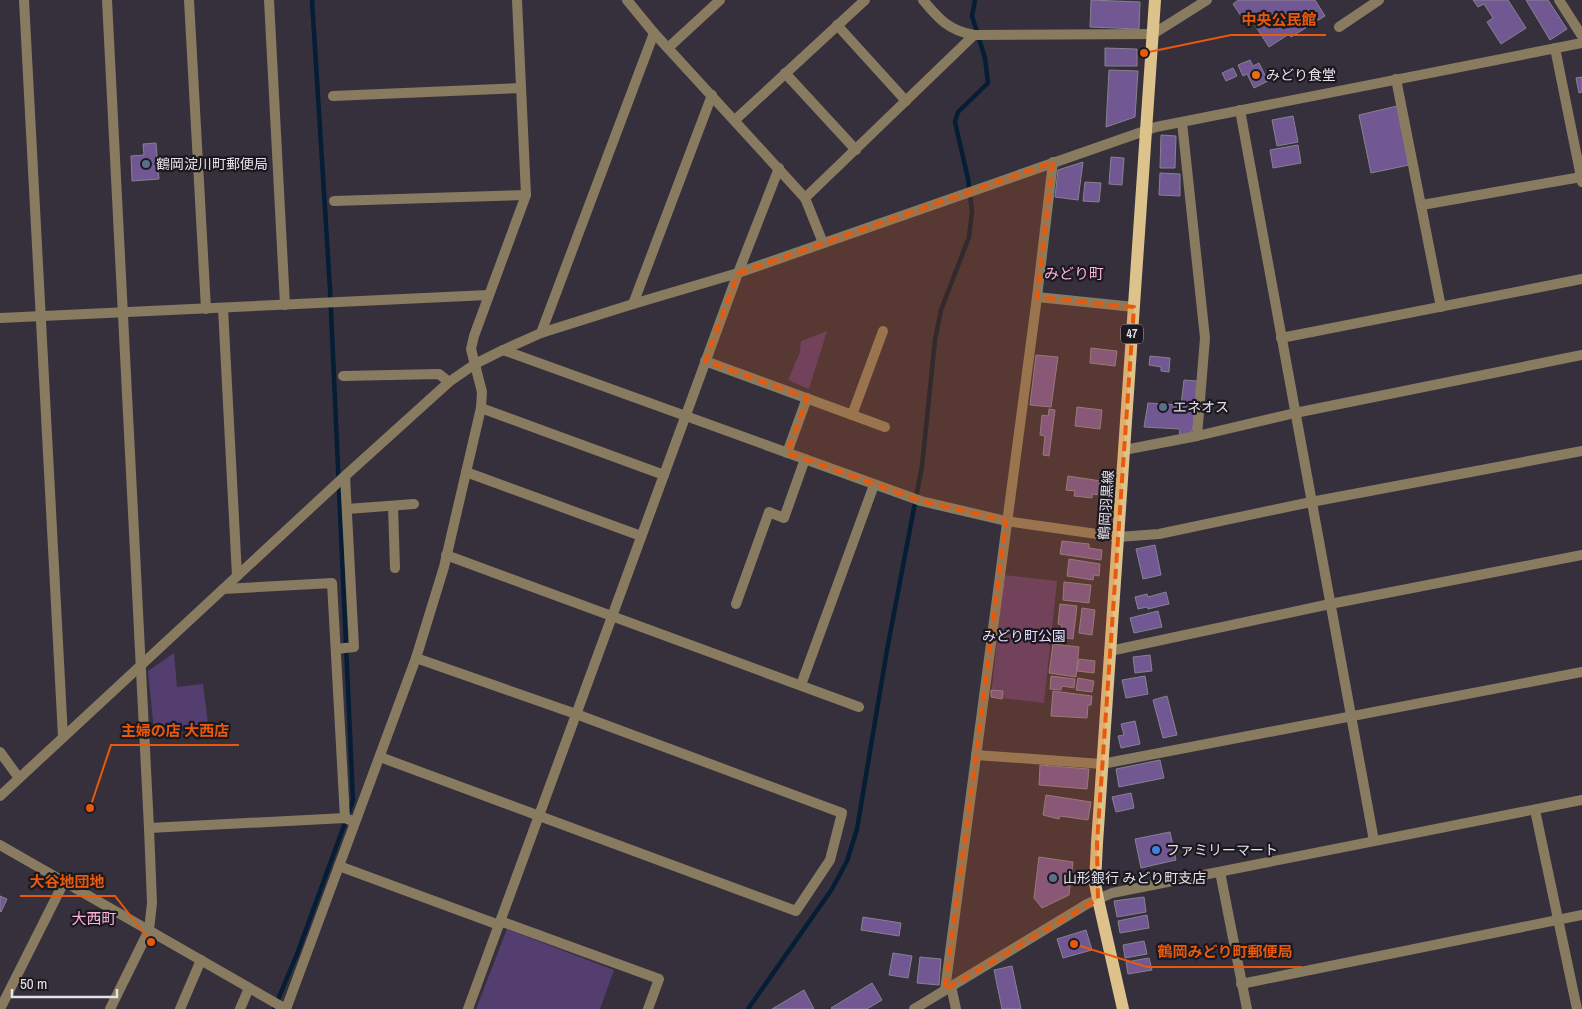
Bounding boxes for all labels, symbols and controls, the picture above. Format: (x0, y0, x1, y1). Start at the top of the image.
callout: 中央公民館 (1231, 5, 1326, 35)
text: 中央公民館 (1241, 9, 1317, 30)
place label: みどり食堂 (1266, 66, 1336, 84)
marker: みどり食堂 (1250, 69, 1262, 81)
place label: 鶴岡淀川町郵便局 (156, 155, 268, 173)
marker: 鶴岡淀川町郵便局 (140, 158, 152, 170)
district label: みどり町 (1044, 263, 1104, 284)
road number: 47 (1121, 324, 1143, 344)
place label: エネオス (1173, 398, 1229, 416)
marker: エネオス (1157, 401, 1169, 413)
street label: 鶴岡羽黒線 (1095, 469, 1117, 541)
park label: みどり町公園 (982, 627, 1066, 645)
callout: 主婦の店 大西店 (111, 715, 239, 745)
text: 主婦の店 大西店 (121, 720, 229, 741)
place label: ファミリーマート (1166, 841, 1278, 859)
marker: ファミリーマート (1150, 844, 1162, 856)
callout: 大谷地団地 (20, 866, 115, 896)
place label: 山形銀行 みどり町支店 (1063, 869, 1206, 887)
text: 大谷地団地 (29, 871, 105, 892)
marker: 山形銀行 みどり町支店 (1047, 872, 1059, 884)
district label: 大西町 (71, 908, 117, 929)
callout: 鶴岡みどり町郵便局 (1147, 937, 1302, 967)
text: 鶴岡みどり町郵便局 (1157, 941, 1293, 962)
scale bar (12, 966, 118, 998)
text: 50 m (20, 973, 47, 994)

